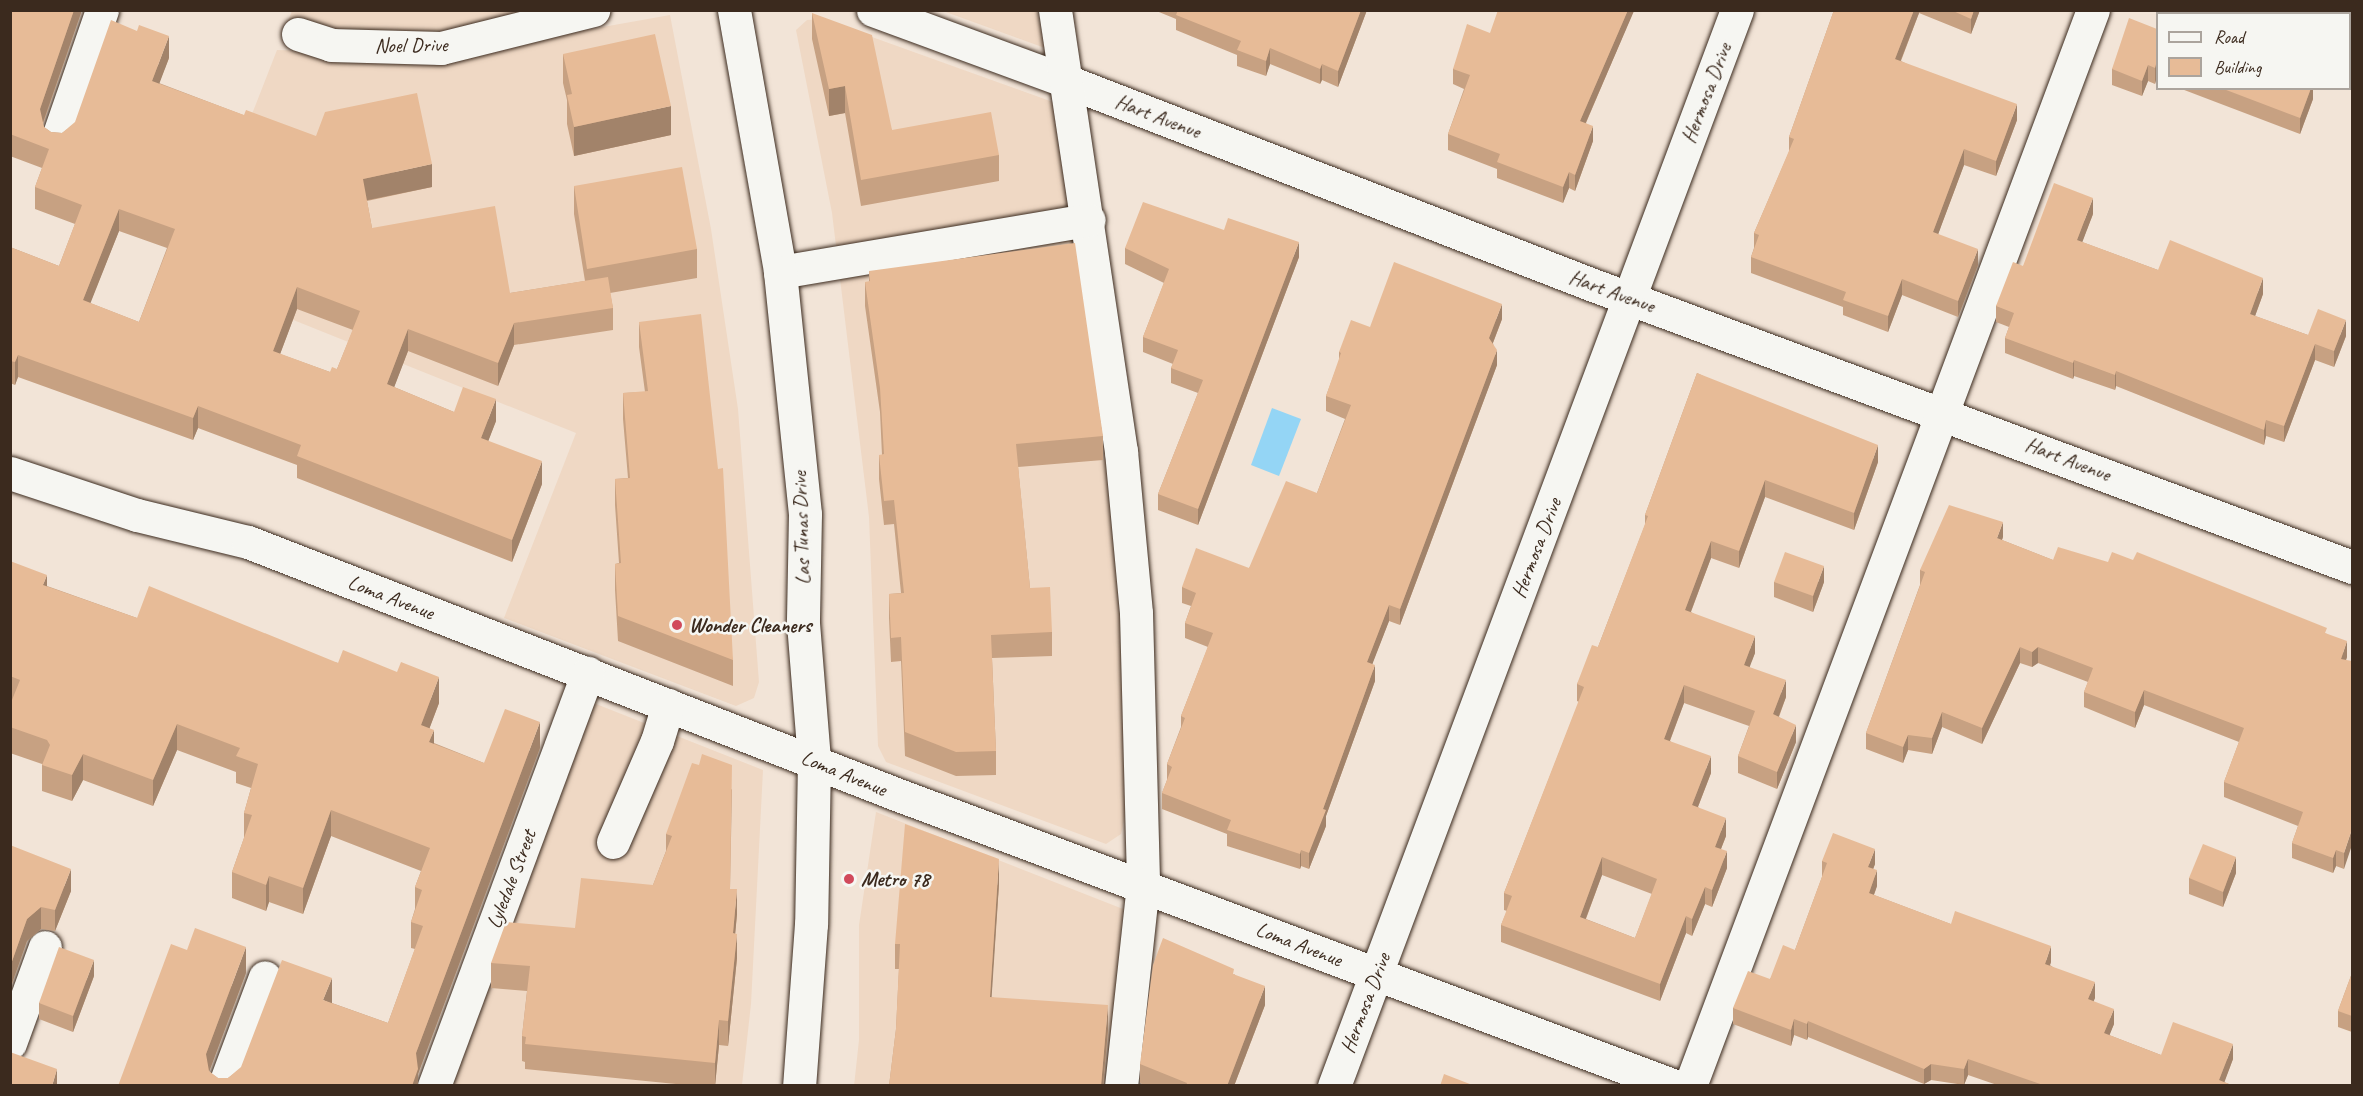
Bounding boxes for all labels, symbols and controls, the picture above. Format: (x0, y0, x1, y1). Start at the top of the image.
legend (2156, 12, 2351, 90)
text: Road (2214, 26, 2244, 48)
street label: Noel Drive (374, 32, 448, 58)
street label: Hermosa Drive (1675, 39, 1737, 147)
text: Building (2214, 56, 2261, 78)
street label: Hart Avenue (1112, 88, 1204, 144)
street label: Hart Avenue (1566, 264, 1658, 318)
street label: Hart Avenue (2022, 431, 2114, 487)
street label: Las Tunas Drive (786, 471, 816, 585)
street label: Hermosa Drive (1505, 494, 1567, 602)
street label: Loma Avenue (345, 569, 437, 625)
place label: Wonder Cleaners (689, 612, 811, 638)
marker: Wonder Cleaners (670, 618, 684, 632)
street label: Loma Avenue (798, 744, 890, 802)
street label: Lyledale Street (481, 826, 541, 932)
place label: Metro 78 (861, 866, 929, 892)
marker: Metro 78 (842, 872, 856, 886)
street label: Loma Avenue (1253, 916, 1345, 972)
street label: Hermosa Drive (1334, 949, 1396, 1057)

